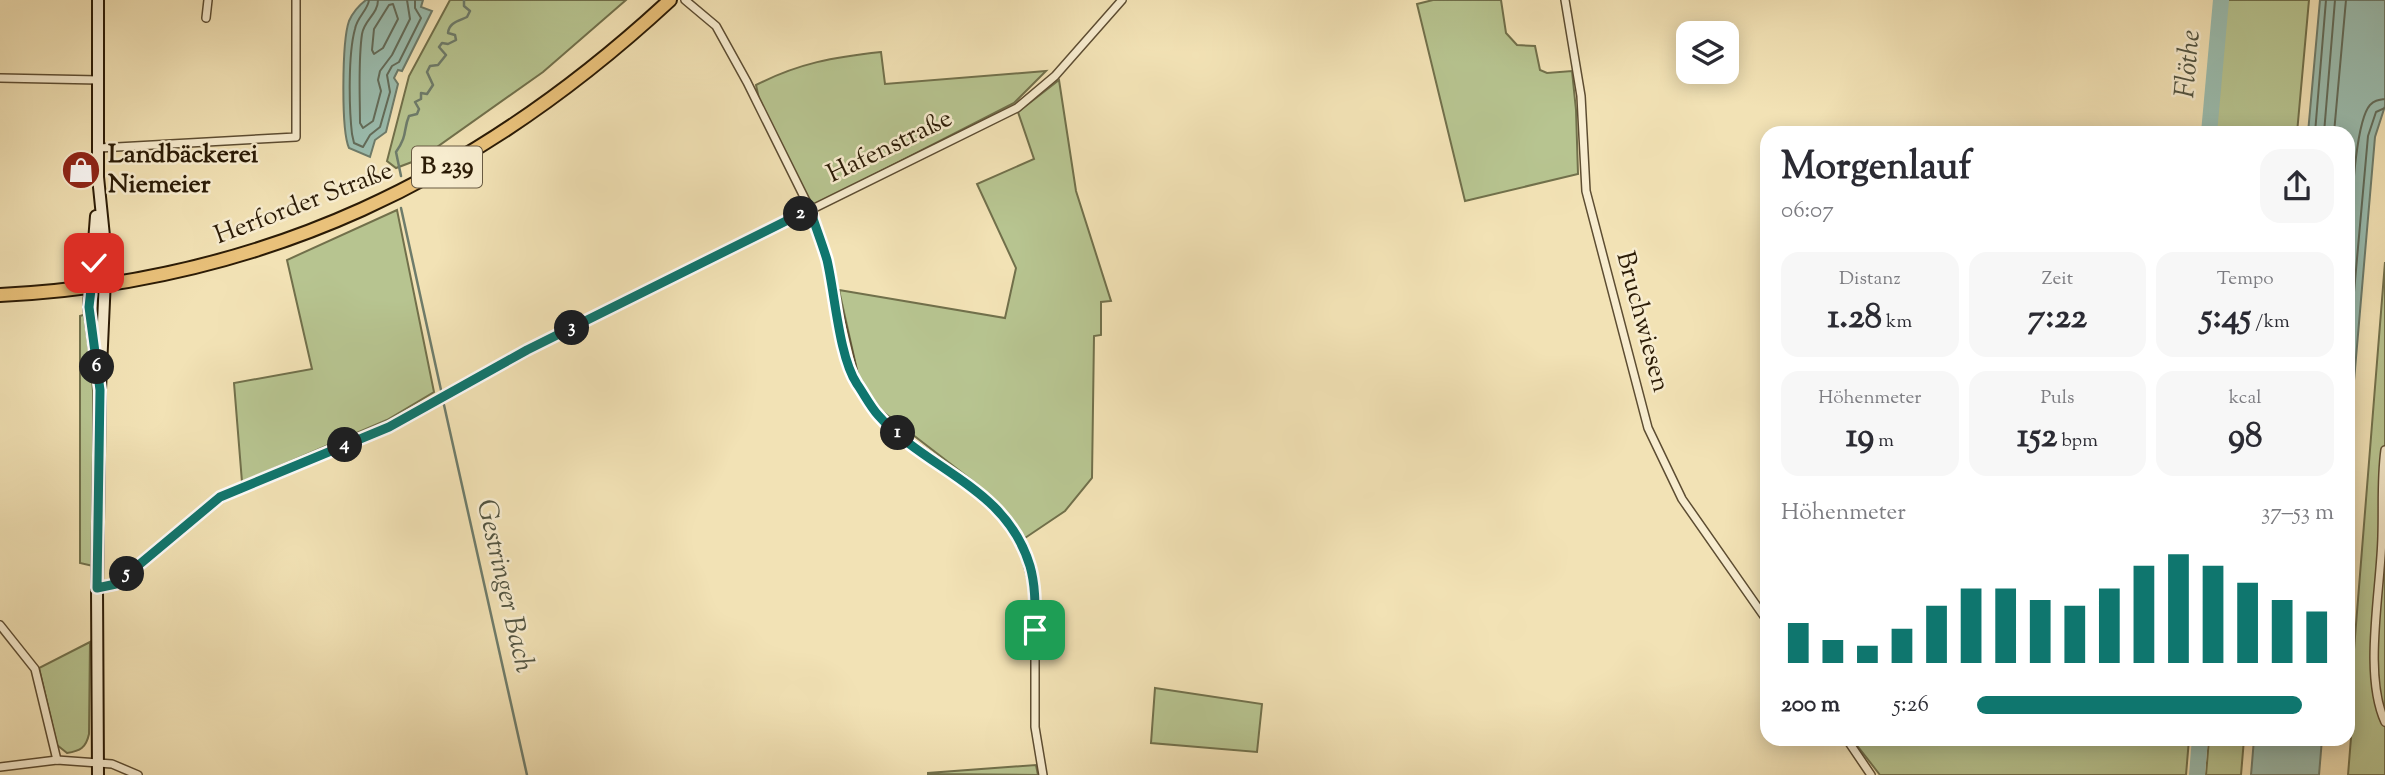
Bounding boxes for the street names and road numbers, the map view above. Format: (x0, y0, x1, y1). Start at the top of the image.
street label: Hafenstraße (821, 101, 959, 193)
road number: B 239 (412, 146, 482, 188)
street label: Herforder Straße (209, 153, 399, 255)
street label: Bruchwiesen (1605, 248, 1679, 396)

